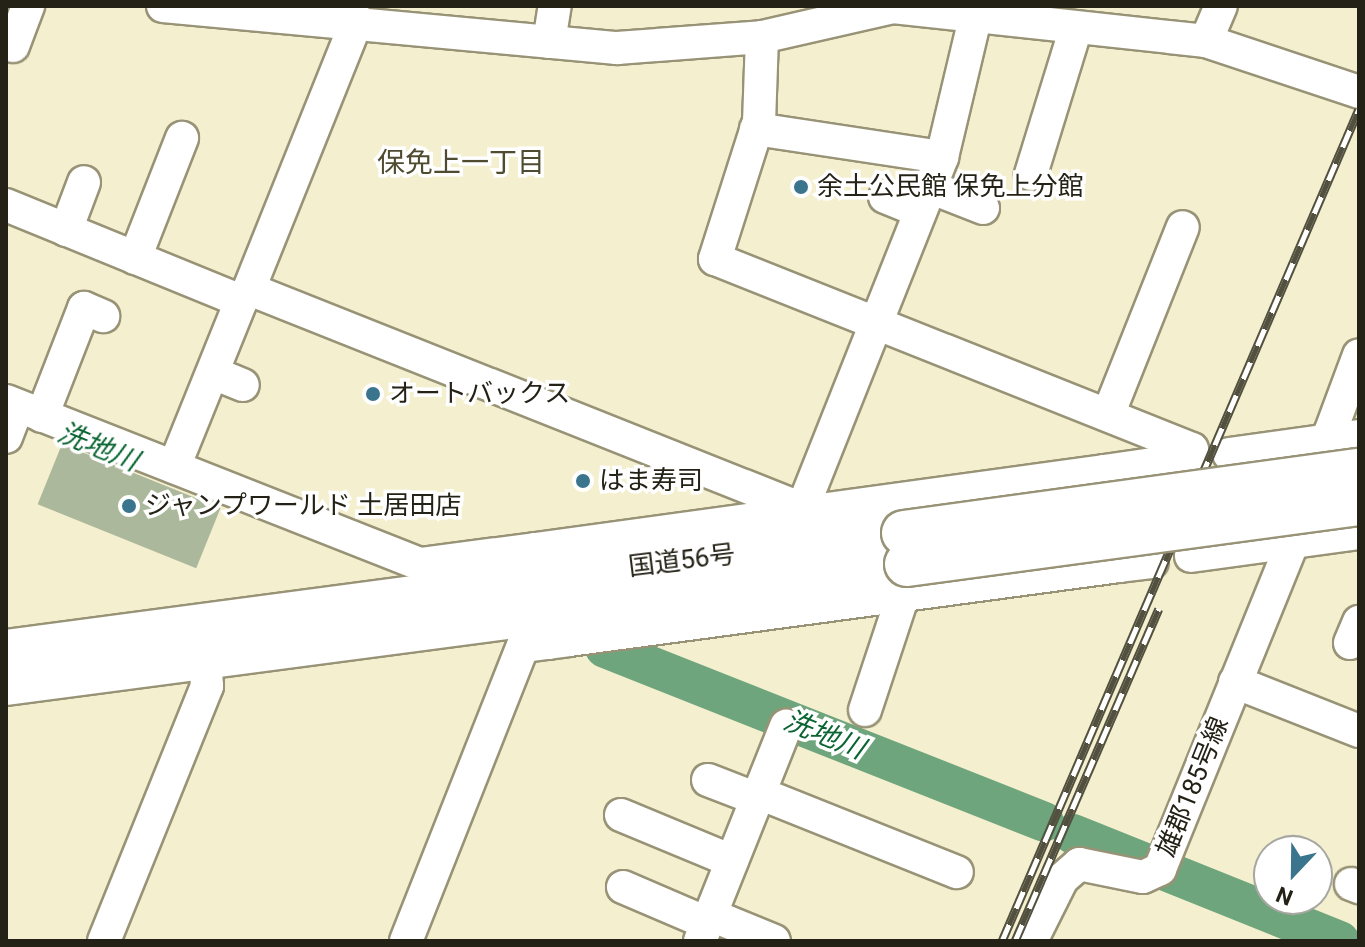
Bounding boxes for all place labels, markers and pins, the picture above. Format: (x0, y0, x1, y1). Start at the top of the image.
place label: 余土公民館 保免上分館 (817, 171, 1083, 203)
marker: 余土公民館 保免上分館 (792, 178, 810, 196)
place label: オートバックス (389, 378, 571, 410)
marker: オートバックス (364, 385, 382, 403)
place label: はま寿司 (599, 465, 703, 497)
marker: はま寿司 (574, 472, 592, 490)
place label: ジャンプワールド 土居田店 (145, 490, 463, 522)
marker: ジャンプワールド 土居田店 (120, 497, 138, 515)

